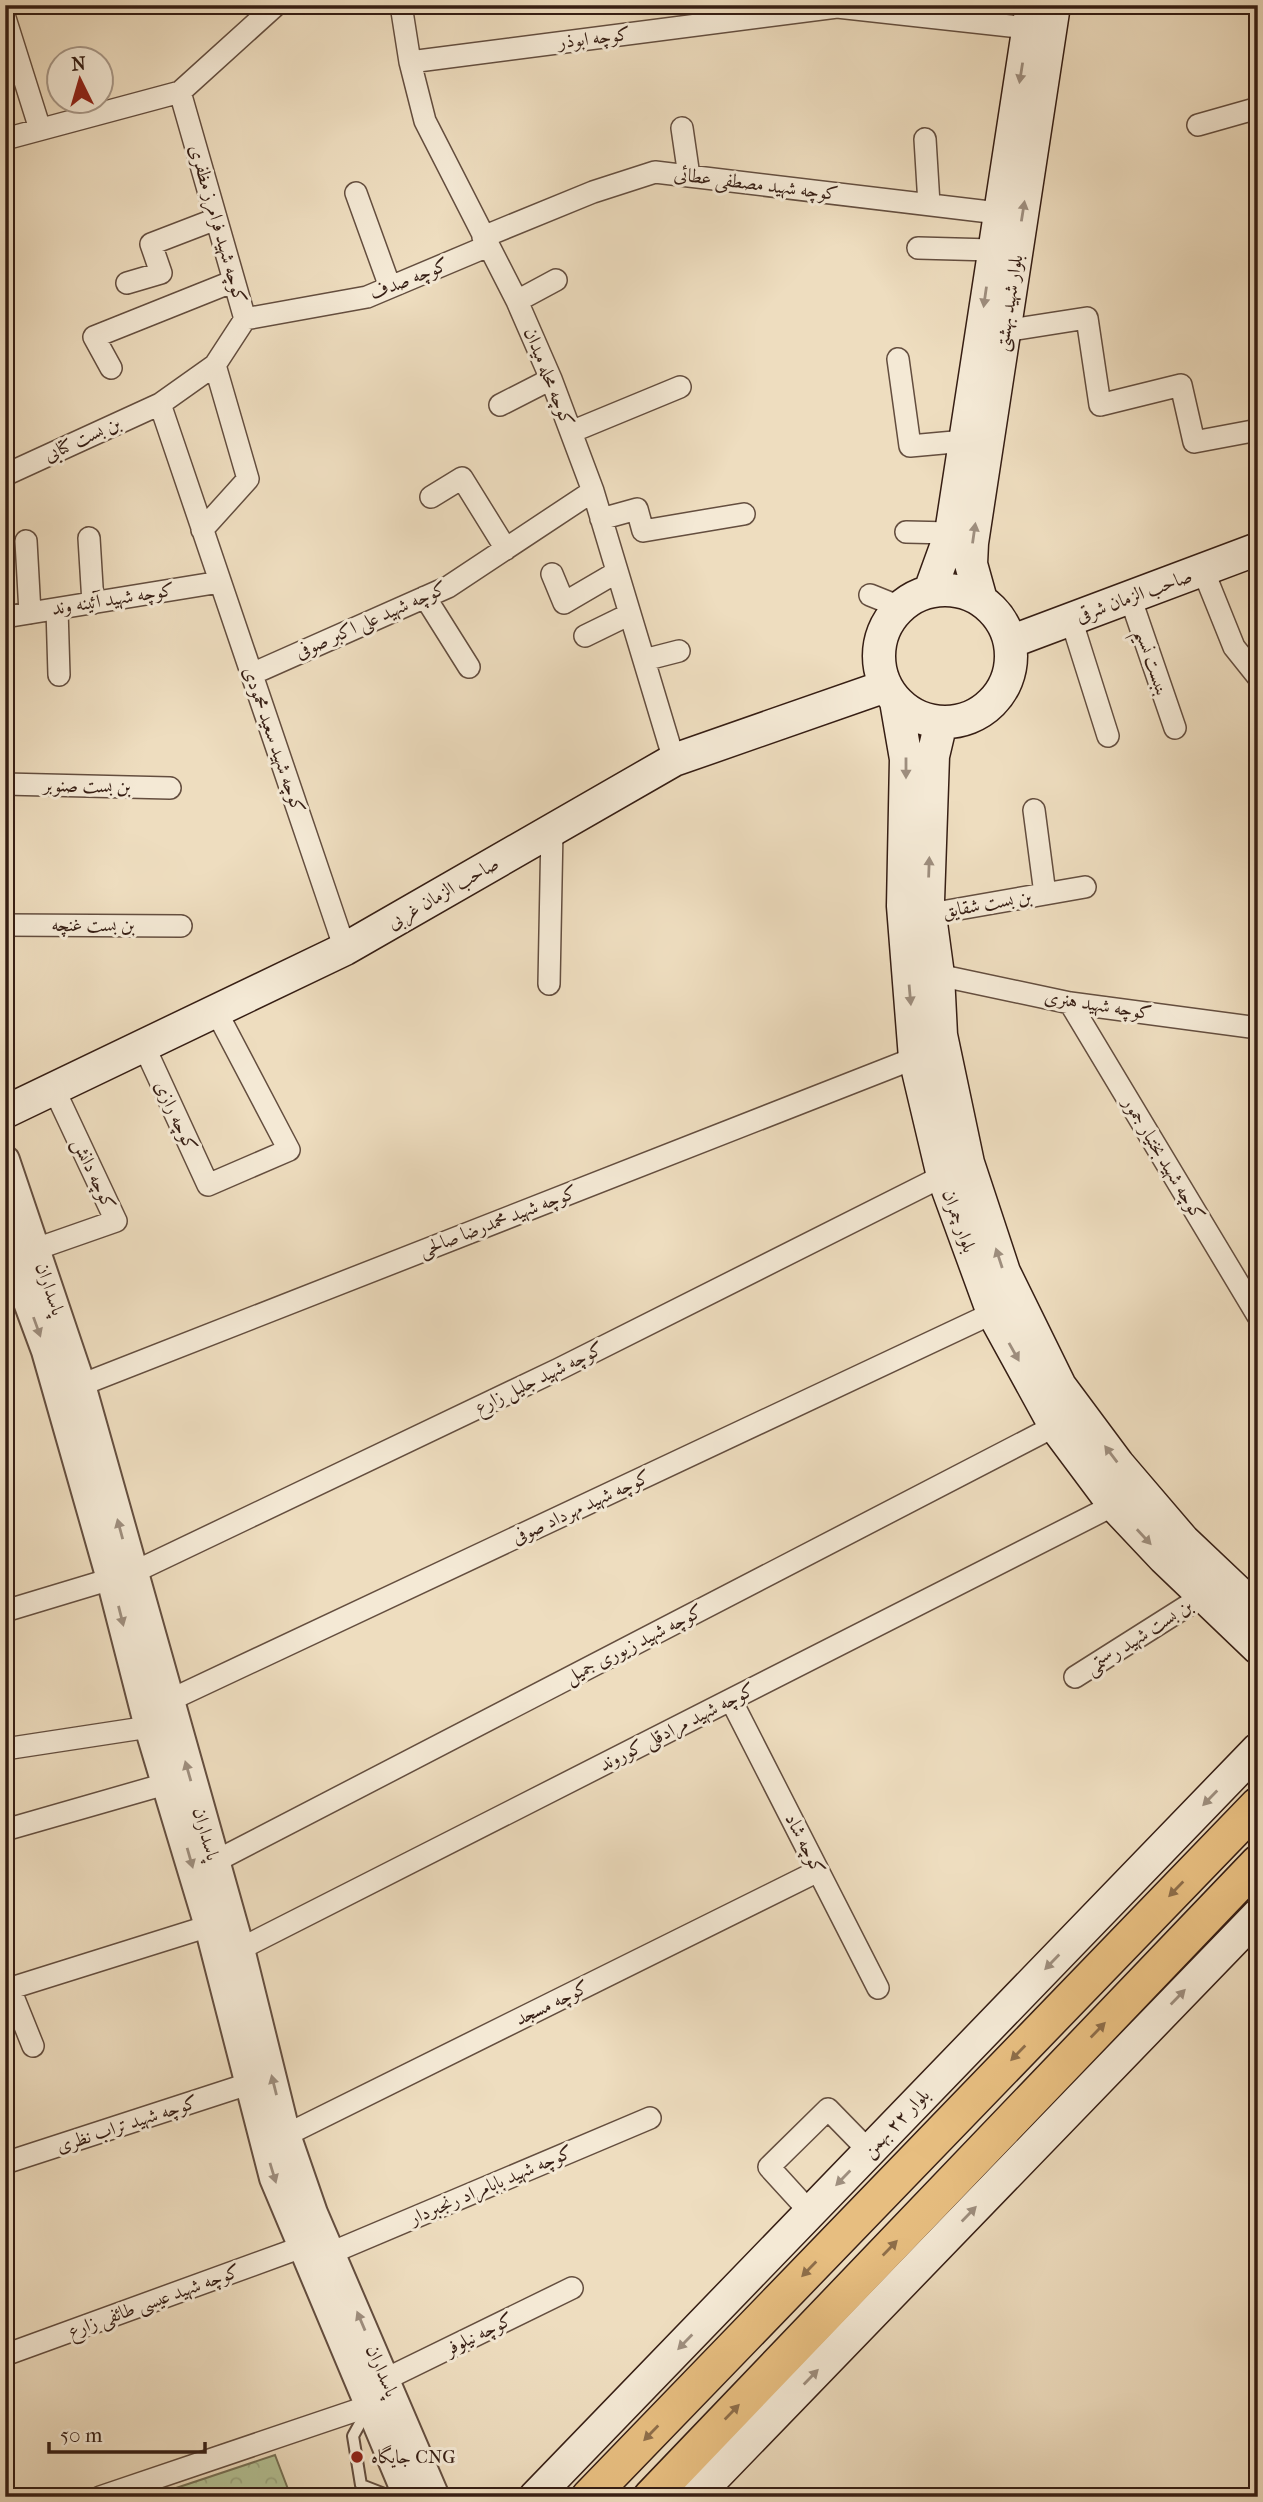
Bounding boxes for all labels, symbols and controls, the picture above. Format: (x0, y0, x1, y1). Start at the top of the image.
street label: کوچه ابوذر (555, 23, 631, 56)
north arrow (46, 46, 116, 116)
text: N (70, 52, 87, 76)
one-way arrow (1015, 62, 1026, 84)
street label: کوچه شهید فرامرز مظفری (183, 142, 251, 307)
street label: کوچه شهید مصطفی عطائی (672, 163, 839, 207)
one-way arrow (1018, 200, 1029, 222)
street label: کوچه صدف (367, 253, 452, 307)
street label: بلوار شهید بهشتی (990, 253, 1029, 353)
one-way arrow (980, 286, 991, 308)
street label: کوچه محله میدان (517, 324, 579, 430)
street label: بن بست کتابی (40, 412, 125, 469)
one-way arrow (968, 522, 979, 544)
street label: صاحب الزمان شرقی (1073, 565, 1195, 628)
street label: کوچه شهید علی اکبر صوفی (292, 577, 451, 666)
street label: کوچه شهید آئینه وند (50, 578, 176, 622)
street label: بنبست نسیم (1123, 626, 1174, 700)
street label: کوچه شهید سعید محمودی (237, 664, 309, 817)
one-way arrow (900, 757, 912, 779)
street label: بن بست صنوبر (41, 774, 132, 799)
street label: صاحب الزمان غربی (383, 852, 504, 936)
one-way arrow (924, 856, 935, 878)
street label: بن بست شقایق (941, 885, 1034, 924)
street label: بن بست غنچه (51, 914, 135, 938)
one-way arrow (905, 985, 916, 1007)
street label: کوچه شهید هنری (1042, 986, 1153, 1026)
street label: کوچه رازی (148, 1077, 202, 1156)
street label: کوچه شهید بختیار جمور (1116, 1091, 1210, 1226)
street label: کوچه دانش (66, 1134, 120, 1214)
street label: کوچه شهید محمدرضا صالحی (416, 1181, 581, 1263)
street label: بلوار چمران (936, 1186, 981, 1256)
one-way arrow (993, 1247, 1004, 1268)
street label: پاسداران (29, 1260, 70, 1320)
one-way arrow (32, 1317, 43, 1338)
street label: کوچه شهید جلیل زارع (471, 1337, 609, 1422)
one-way arrow (1008, 1342, 1020, 1362)
one-way arrow (1104, 1445, 1118, 1464)
street label: کوچه شهید مهرداد صوفی (508, 1465, 654, 1550)
one-way arrow (114, 1518, 125, 1540)
one-way arrow (1136, 1528, 1152, 1545)
street label: بن بست شهید رستمی (1082, 1594, 1198, 1681)
street label: کوچه شهید زیوری جمیل (561, 1600, 708, 1690)
one-way arrow (116, 1605, 127, 1627)
street label: کوچه شهید مرادقلی کوروند (595, 1678, 760, 1779)
one-way arrow (183, 1761, 193, 1782)
one-way arrow (1203, 1789, 1219, 1806)
street label: پاسداران (186, 1805, 224, 1865)
street label: کوچه شاد (779, 1810, 830, 1879)
one-way arrow (185, 1848, 195, 1869)
one-way arrow (1169, 1880, 1185, 1897)
one-way arrow (1045, 1953, 1061, 1970)
street label: کوچه مسجد (512, 1976, 593, 2032)
one-way arrow (1170, 1989, 1187, 2006)
one-way arrow (1089, 2022, 1105, 2039)
one-way arrow (1010, 2044, 1027, 2061)
one-way arrow (268, 2074, 279, 2096)
street label: بلوار ۲۲ بهمن (858, 2084, 936, 2163)
street label: کوچه شهید تراب نظری (54, 2091, 201, 2159)
street label: کوچه شهید بابامراد رنجبردار (404, 2141, 577, 2232)
one-way arrow (268, 2163, 279, 2184)
one-way arrow (835, 2169, 851, 2186)
one-way arrow (960, 2206, 976, 2223)
one-way arrow (881, 2240, 897, 2257)
street label: کوچه شهید عیسی طائفی زارع (65, 2260, 244, 2346)
one-way arrow (801, 2260, 817, 2277)
street label: کوچه نیلوفر (439, 2308, 518, 2363)
one-way arrow (356, 2310, 367, 2331)
one-way arrow (676, 2333, 693, 2350)
street label: پاسداران (359, 2342, 403, 2402)
one-way arrow (802, 2369, 818, 2386)
one-way arrow (724, 2404, 740, 2421)
scale bar (49, 2411, 205, 2455)
text: 50 m (60, 2423, 103, 2447)
one-way arrow (642, 2424, 659, 2441)
place label: جایگاه CNG (371, 2444, 456, 2469)
marker: جایگاه CNG (349, 2449, 365, 2465)

